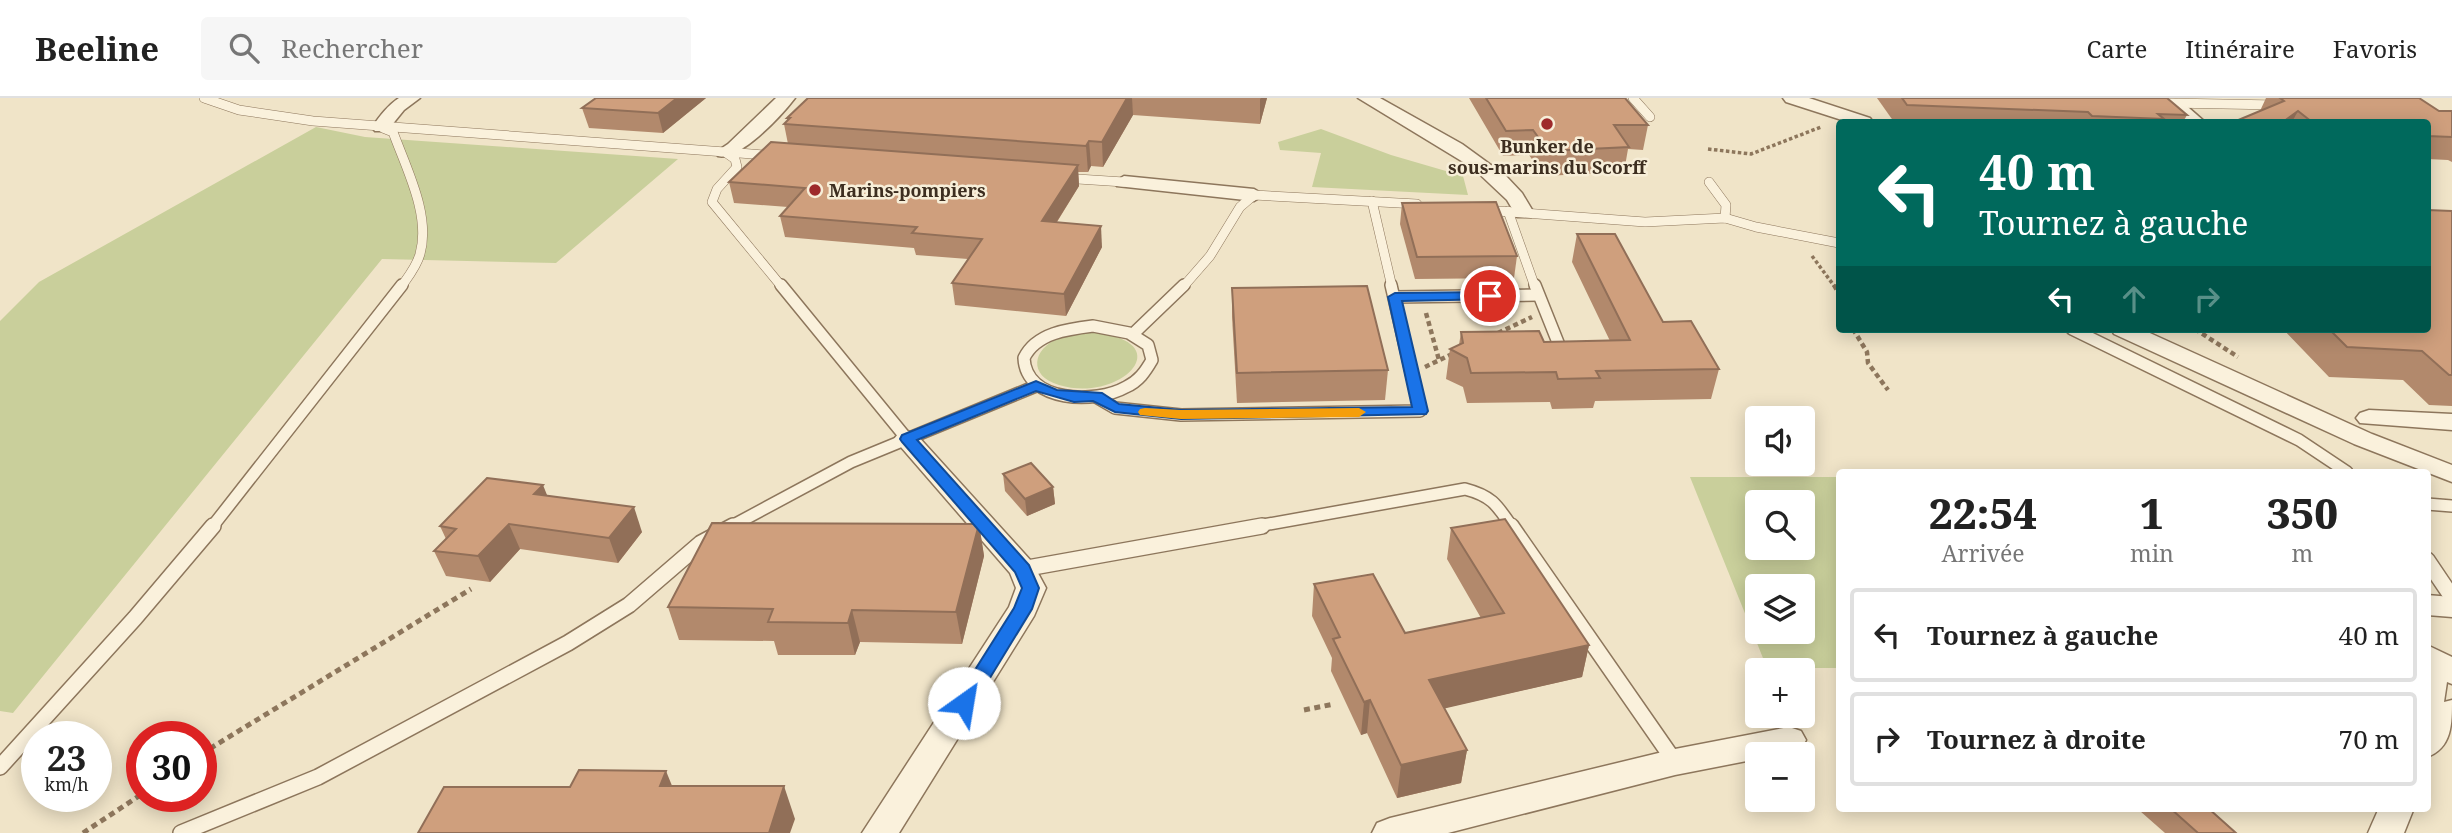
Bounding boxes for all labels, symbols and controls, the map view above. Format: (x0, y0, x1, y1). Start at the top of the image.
search box (201, 17, 691, 80)
text: Beeline (35, 26, 159, 71)
icon: search (225, 29, 263, 67)
text: Rechercher (281, 30, 423, 66)
text: Carte (2086, 32, 2147, 65)
text: Itinéraire (2185, 32, 2295, 65)
text: Favoris (2333, 32, 2417, 65)
marker: Bunker de sous-marins du Scorff (1539, 116, 1555, 132)
place label: Bunker de sous-marins du Scorff (1448, 134, 1648, 179)
text: 40 m (1979, 138, 2095, 204)
icon: left (1864, 147, 1955, 238)
place label: Marins-pompiers (829, 178, 986, 202)
marker: Marins-pompiers (807, 182, 823, 198)
text: Tournez à gauche (1979, 201, 2248, 244)
pin (1460, 266, 1520, 326)
icon: arrive (1471, 277, 1509, 315)
icon: left (2042, 280, 2080, 318)
icon: ahead (2115, 280, 2153, 318)
icon: right (2188, 280, 2226, 318)
map controls (1745, 406, 1815, 812)
button: sound (1745, 406, 1815, 476)
text: 22:54 (1929, 484, 2037, 541)
text: 1 (2140, 484, 2164, 541)
text: 350 (2267, 484, 2338, 541)
button: search (1745, 490, 1815, 560)
text: Arrivée (1941, 537, 2025, 569)
text: min (2130, 537, 2174, 569)
text: m (2292, 537, 2313, 569)
button: layers (1745, 574, 1815, 644)
icon: left (1868, 616, 1906, 654)
text: Tournez à gauche (1927, 617, 2158, 653)
text: 40 m (2339, 617, 2399, 653)
button: + (1745, 658, 1815, 728)
position arrow (927, 666, 1001, 740)
icon: right (1868, 720, 1906, 758)
speed limit sign: 30 (126, 721, 217, 812)
text: Tournez à droite (1927, 721, 2146, 757)
text: 70 m (2339, 721, 2399, 757)
text: 23 (47, 734, 86, 781)
button: − (1745, 742, 1815, 812)
text: km/h (44, 772, 89, 796)

